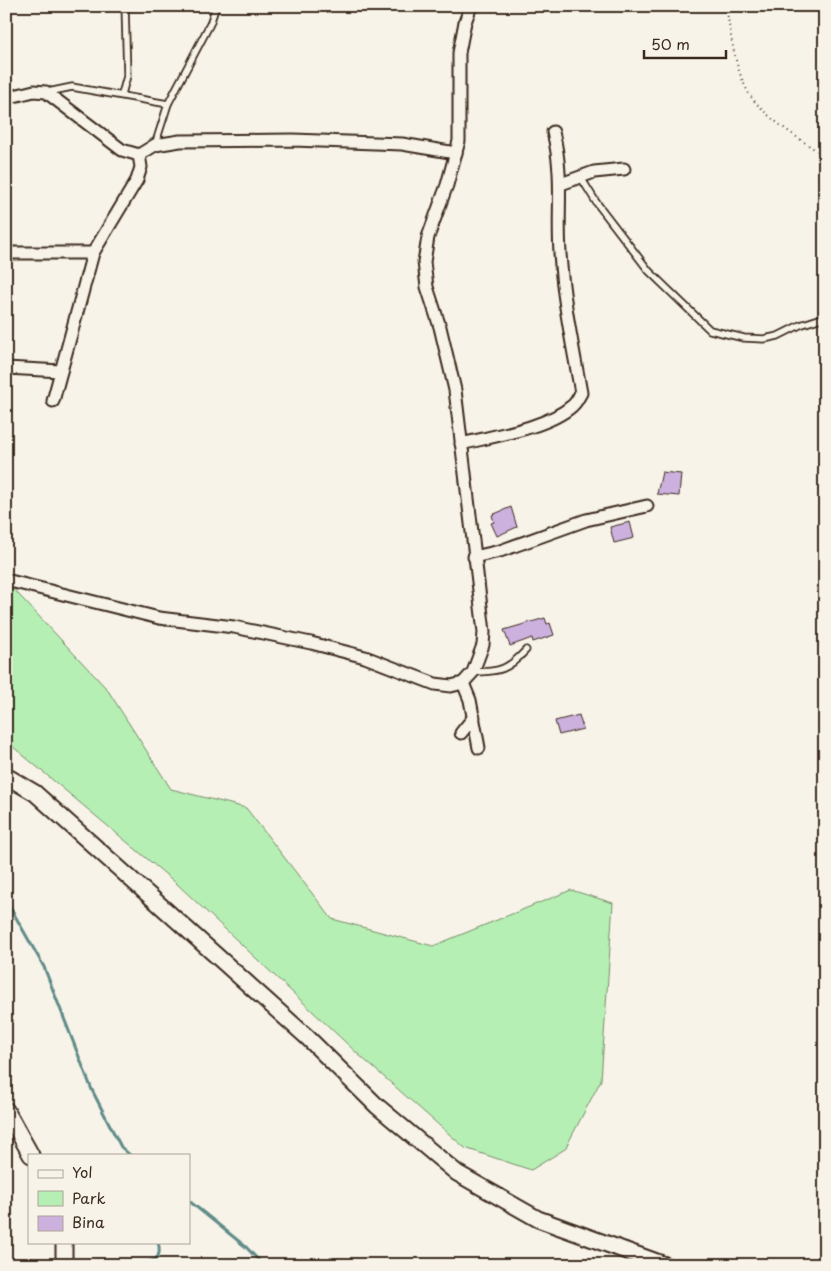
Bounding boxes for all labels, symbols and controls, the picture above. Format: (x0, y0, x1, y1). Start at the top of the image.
scale bar (644, 28, 726, 60)
text: 50 m (651, 32, 690, 55)
legend (28, 1154, 190, 1244)
text: Yol (72, 1160, 93, 1183)
text: Park (72, 1186, 106, 1209)
text: Bina (72, 1210, 105, 1233)

